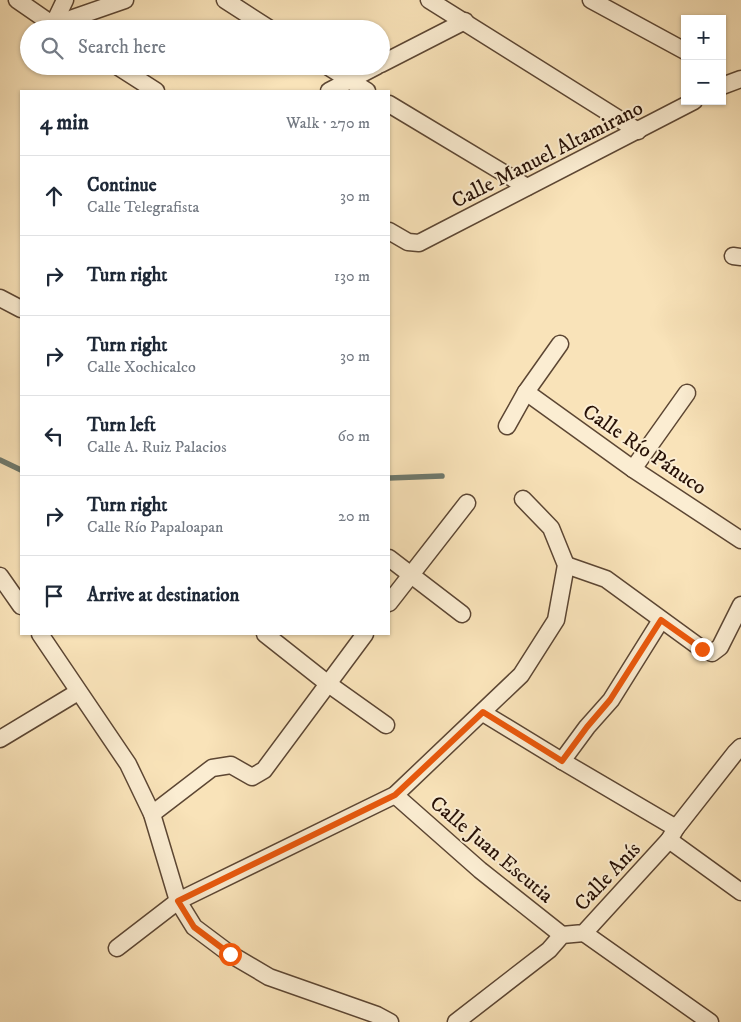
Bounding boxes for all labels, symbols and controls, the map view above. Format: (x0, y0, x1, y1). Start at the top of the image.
map controls (681, 15, 726, 105)
button: + (681, 15, 726, 60)
search box (20, 20, 390, 75)
icon: search (38, 34, 66, 62)
text: Search here (78, 36, 166, 59)
button: − (681, 60, 726, 105)
street label: Calle Manuel Altamirano (447, 95, 648, 214)
text: 4 min (40, 110, 89, 136)
text: Walk · 270 m (286, 113, 370, 133)
text: Continue (87, 174, 157, 197)
icon: ahead (40, 182, 68, 210)
text: 30 m (340, 186, 370, 206)
text: Calle Telegrafista (87, 197, 199, 217)
icon: right (40, 262, 68, 290)
text: Turn right (87, 264, 167, 287)
text: 130 m (334, 266, 370, 286)
text: Turn right (87, 334, 167, 357)
icon: right (40, 342, 68, 370)
text: 30 m (340, 346, 370, 366)
text: Calle Xochicalco (87, 357, 196, 377)
street label: Calle Río Pánuco (577, 399, 711, 501)
text: Turn left (87, 414, 156, 437)
icon: left (40, 422, 68, 450)
text: 60 m (338, 426, 370, 446)
text: Calle A. Ruiz Palacios (87, 437, 226, 457)
text: Turn right (87, 494, 167, 517)
icon: right (40, 502, 68, 530)
text: 20 m (338, 506, 370, 526)
text: Calle Río Papaloapan (87, 517, 223, 537)
icon: arrive (40, 582, 68, 610)
text: Arrive at destination (87, 584, 239, 607)
route end (691, 638, 714, 661)
street label: Calle Juan Escutia (424, 791, 558, 909)
street label: Calle Anís (569, 837, 646, 917)
route start (219, 943, 242, 966)

